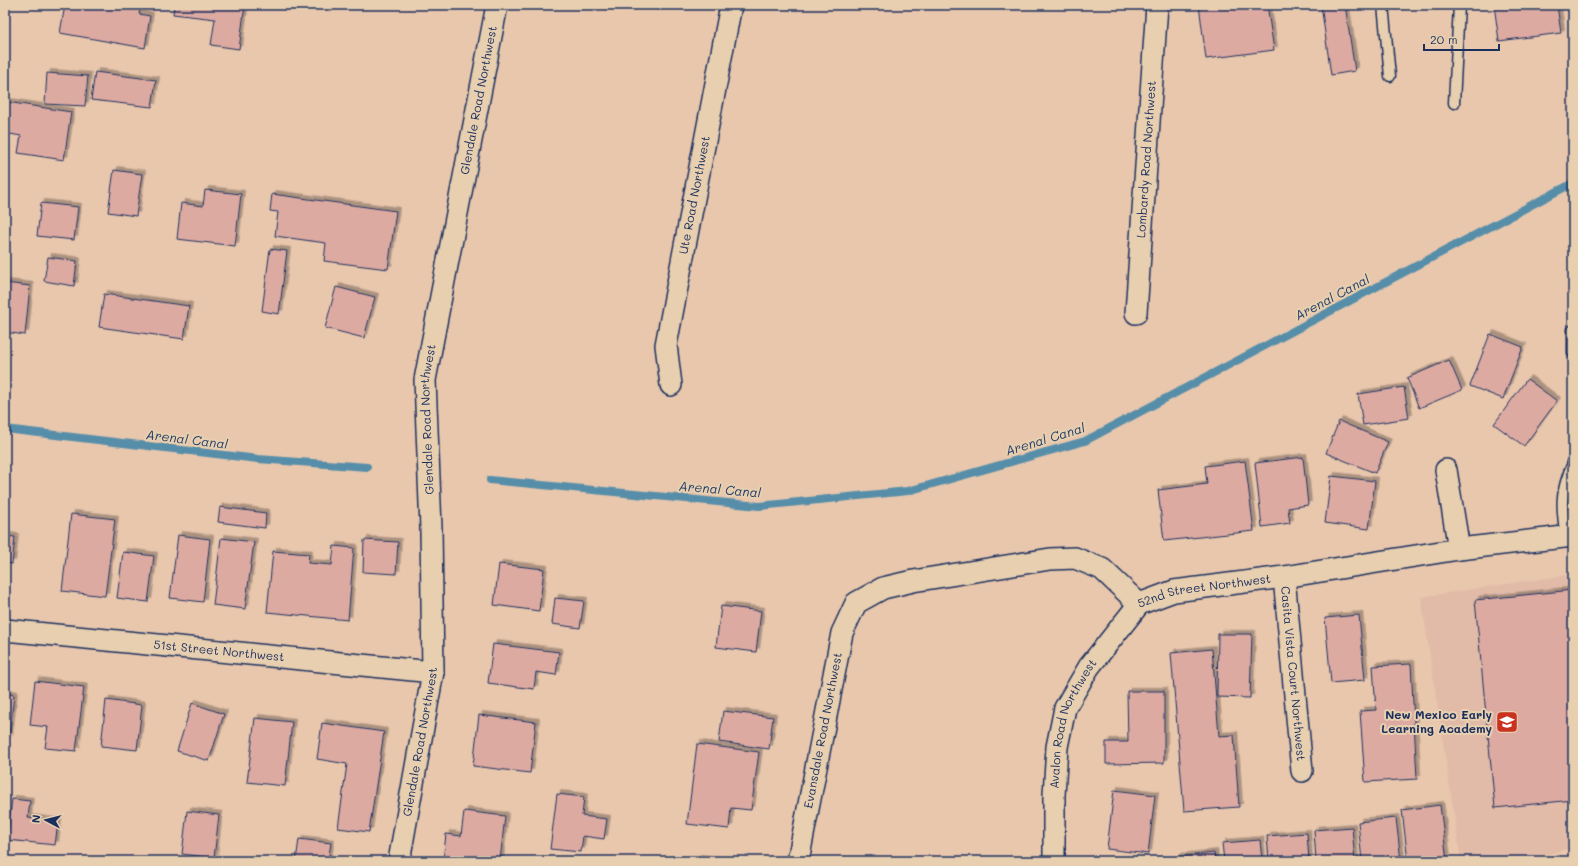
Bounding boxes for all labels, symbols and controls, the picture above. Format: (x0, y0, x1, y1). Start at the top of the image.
street label: Glendale Road Northwest (456, 24, 500, 176)
scale bar (1424, 26, 1499, 52)
text: 20 m (1430, 31, 1458, 47)
street label: Lombardy Road Northwest (1132, 80, 1159, 238)
street label: Ute Road Northwest (675, 134, 713, 255)
water label: Arenal Canal (1291, 269, 1373, 323)
street label: Glendale Road Northwest (416, 343, 439, 495)
water label: Arenal Canal (1003, 418, 1087, 459)
water label: Arenal Canal (145, 425, 230, 452)
water label: Arenal Canal (678, 476, 762, 501)
street label: 52nd Street Northwest (1135, 570, 1272, 611)
street label: Casita Vista Court Northwest (1278, 585, 1310, 762)
street label: 51st Street Northwest (153, 636, 285, 664)
street label: Evansdale Road Northwest (799, 651, 845, 809)
street label: Avalon Road Northwest (1045, 655, 1100, 789)
street label: Glendale Road Northwest (398, 667, 440, 818)
place label: New Mexico Early Learning Academy (1381, 706, 1492, 736)
school or university icon: New Mexico Early Learning Academy (1494, 709, 1520, 735)
north arrow (26, 800, 66, 840)
text: N (28, 814, 44, 824)

